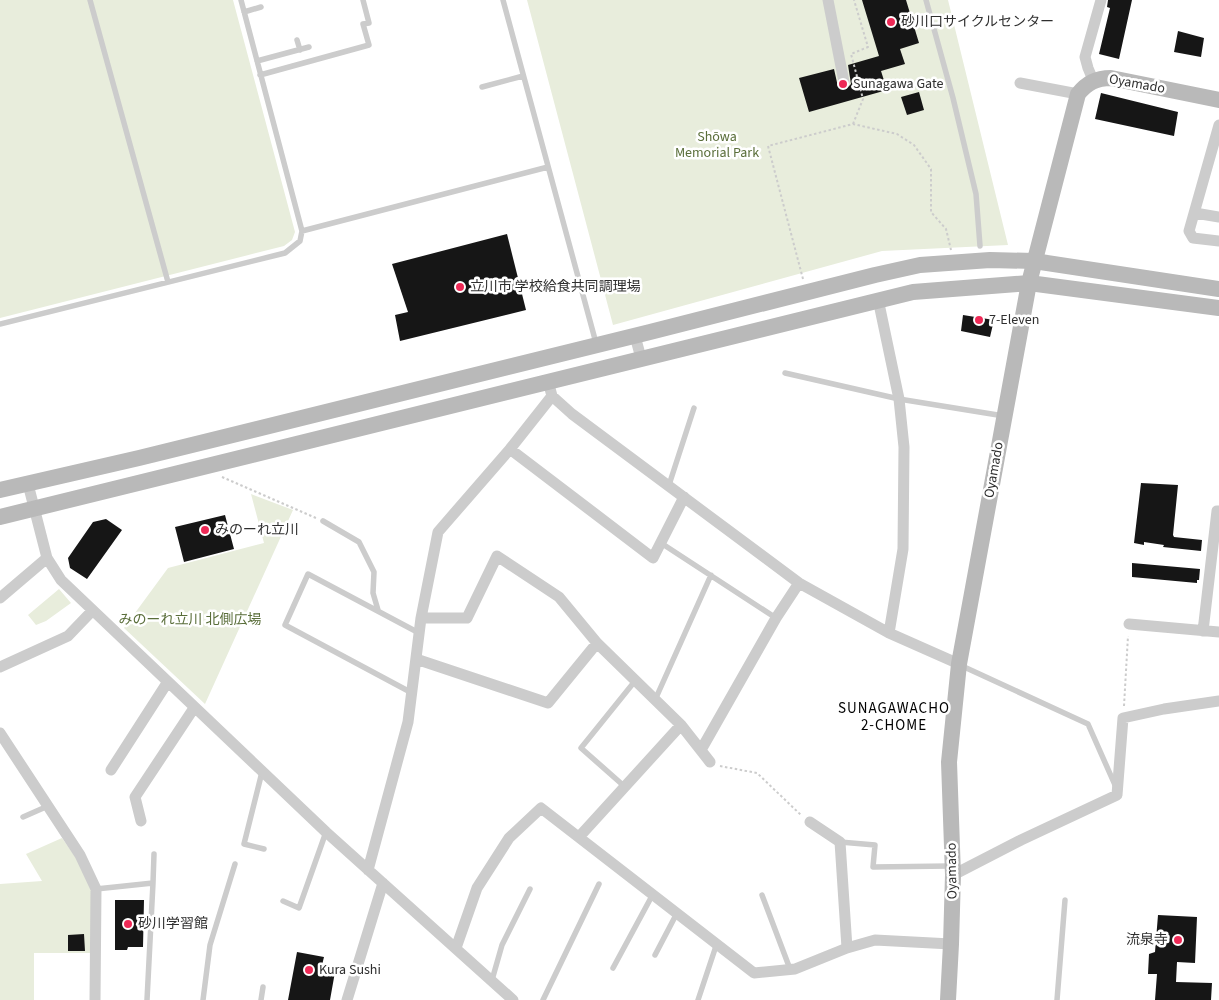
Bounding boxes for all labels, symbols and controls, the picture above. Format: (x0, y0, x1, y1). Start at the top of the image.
place label: 砂川口サイクルセンター (901, 12, 1054, 32)
marker: 砂川口サイクルセンター (885, 16, 897, 28)
street label: Oyamado (1107, 69, 1167, 99)
place label: Sunagawa Gate (853, 74, 944, 94)
marker: Sunagawa Gate (837, 78, 849, 90)
park label: Shōwa Memorial Park (675, 127, 759, 163)
place label: 立川市 学校給食共同調理場 (470, 277, 641, 297)
marker: 立川市 学校給食共同調理場 (454, 281, 466, 293)
place label: 7-Eleven (989, 310, 1039, 330)
marker: 7-Eleven (973, 314, 985, 326)
street label: Oyamado (979, 440, 1009, 500)
place label: みのーれ立川 (215, 520, 299, 540)
marker: みのーれ立川 (199, 524, 211, 536)
park label: みのーれ立川 北側広場 (119, 610, 261, 630)
district label: SUNAGAWACHO 2-CHOME (838, 698, 950, 736)
street label: Oyamado (942, 843, 962, 899)
place label: 砂川学習館 (138, 914, 208, 934)
marker: 砂川学習館 (122, 918, 134, 930)
place label: 流泉寺 (1126, 930, 1168, 950)
marker: 流泉寺 (1172, 934, 1184, 946)
place label: Kura Sushi (319, 960, 381, 980)
marker: Kura Sushi (303, 964, 315, 976)

